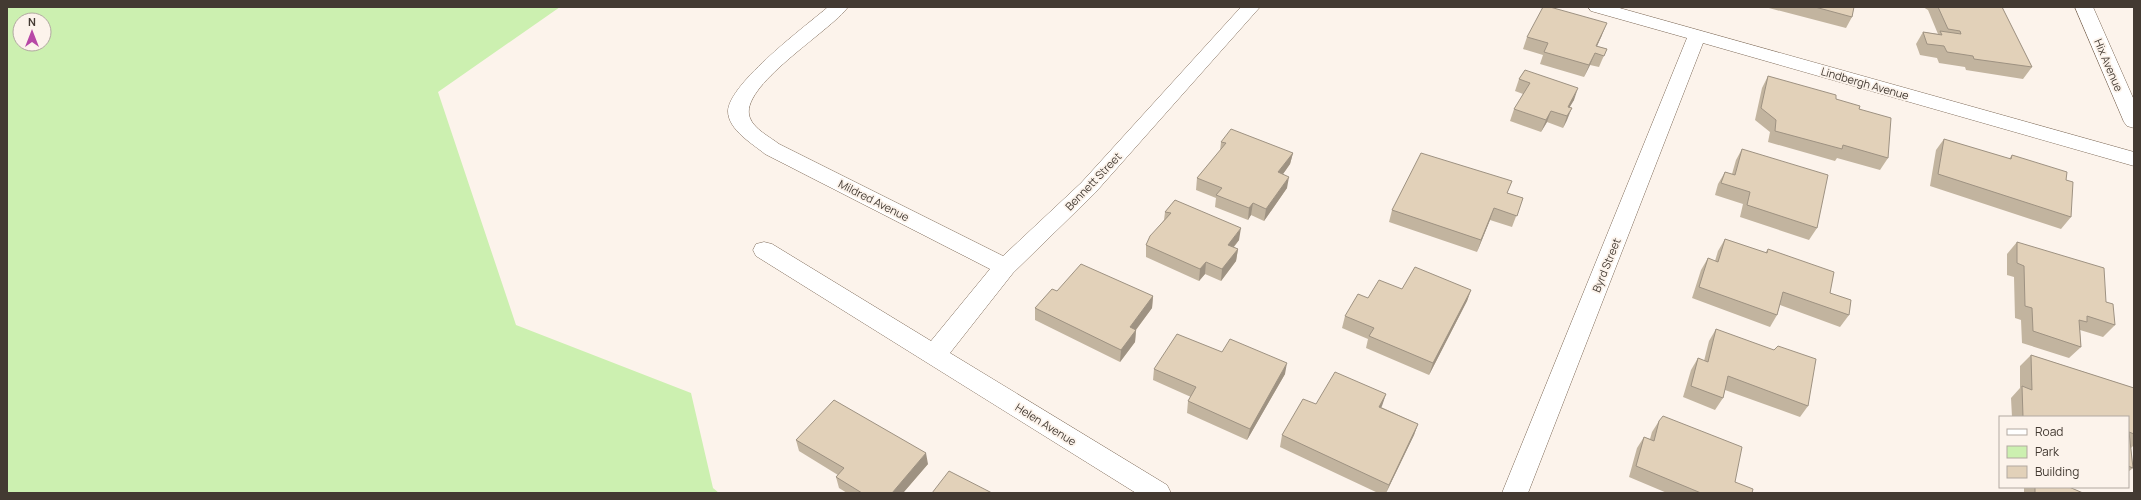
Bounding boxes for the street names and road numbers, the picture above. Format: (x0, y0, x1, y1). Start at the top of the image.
street label: Hix Avenue (2091, 36, 2127, 94)
street label: Lindbergh Avenue (1819, 63, 1911, 103)
street label: Bennett Street (1062, 149, 1124, 213)
street label: Mildred Avenue (836, 176, 912, 225)
street label: Byrd Street (1588, 236, 1624, 294)
street label: Helen Avenue (1013, 399, 1080, 449)

